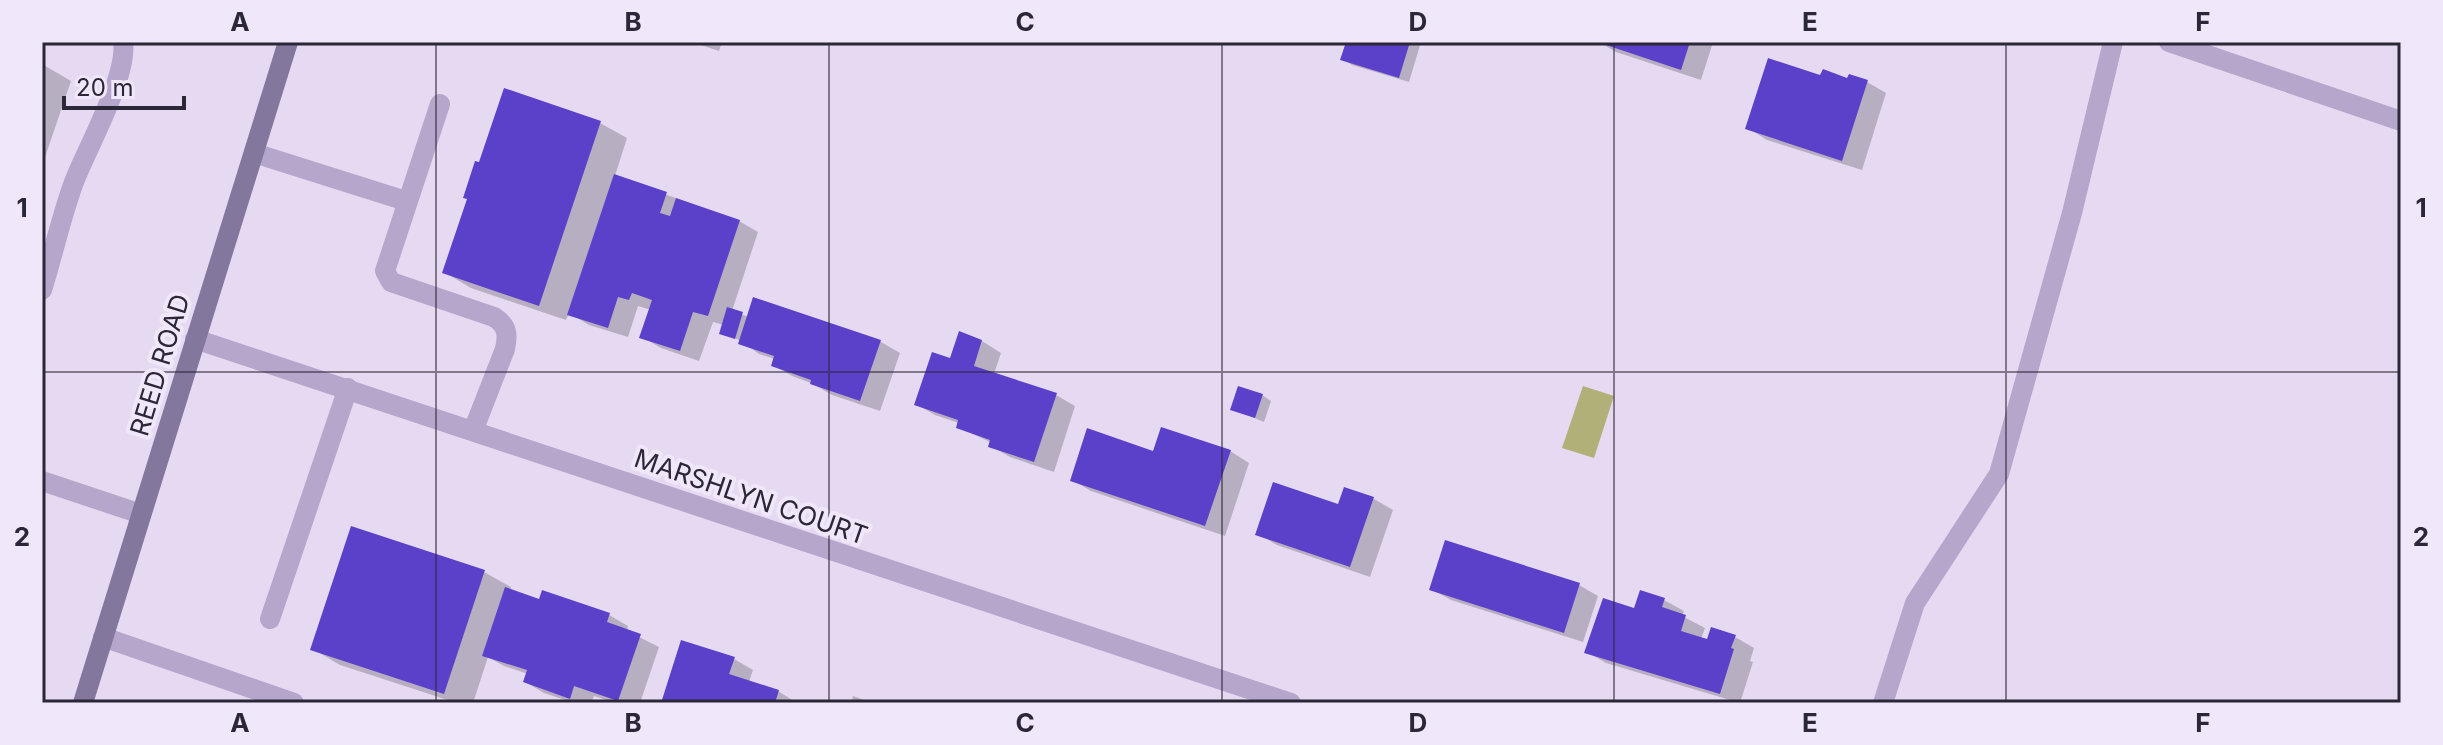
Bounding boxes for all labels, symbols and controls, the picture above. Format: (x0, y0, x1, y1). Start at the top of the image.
text: A (230, 6, 250, 37)
text: B (624, 6, 642, 37)
text: C (1015, 6, 1035, 37)
text: D (1409, 6, 1427, 37)
text: E (1802, 6, 1818, 37)
text: F (2195, 6, 2211, 37)
scale bar (64, 60, 184, 110)
text: 20 m (76, 73, 134, 102)
text: 1 (16, 192, 28, 223)
text: 1 (2415, 192, 2427, 223)
street label: REED ROAD (123, 290, 196, 439)
street label: MARSHLYN COURT (631, 442, 872, 551)
text: 2 (14, 521, 30, 552)
text: 2 (2413, 521, 2429, 552)
text: A (230, 707, 250, 738)
text: B (624, 707, 642, 738)
text: C (1015, 707, 1035, 738)
text: D (1409, 707, 1427, 738)
text: E (1802, 707, 1818, 738)
text: F (2195, 707, 2211, 738)

